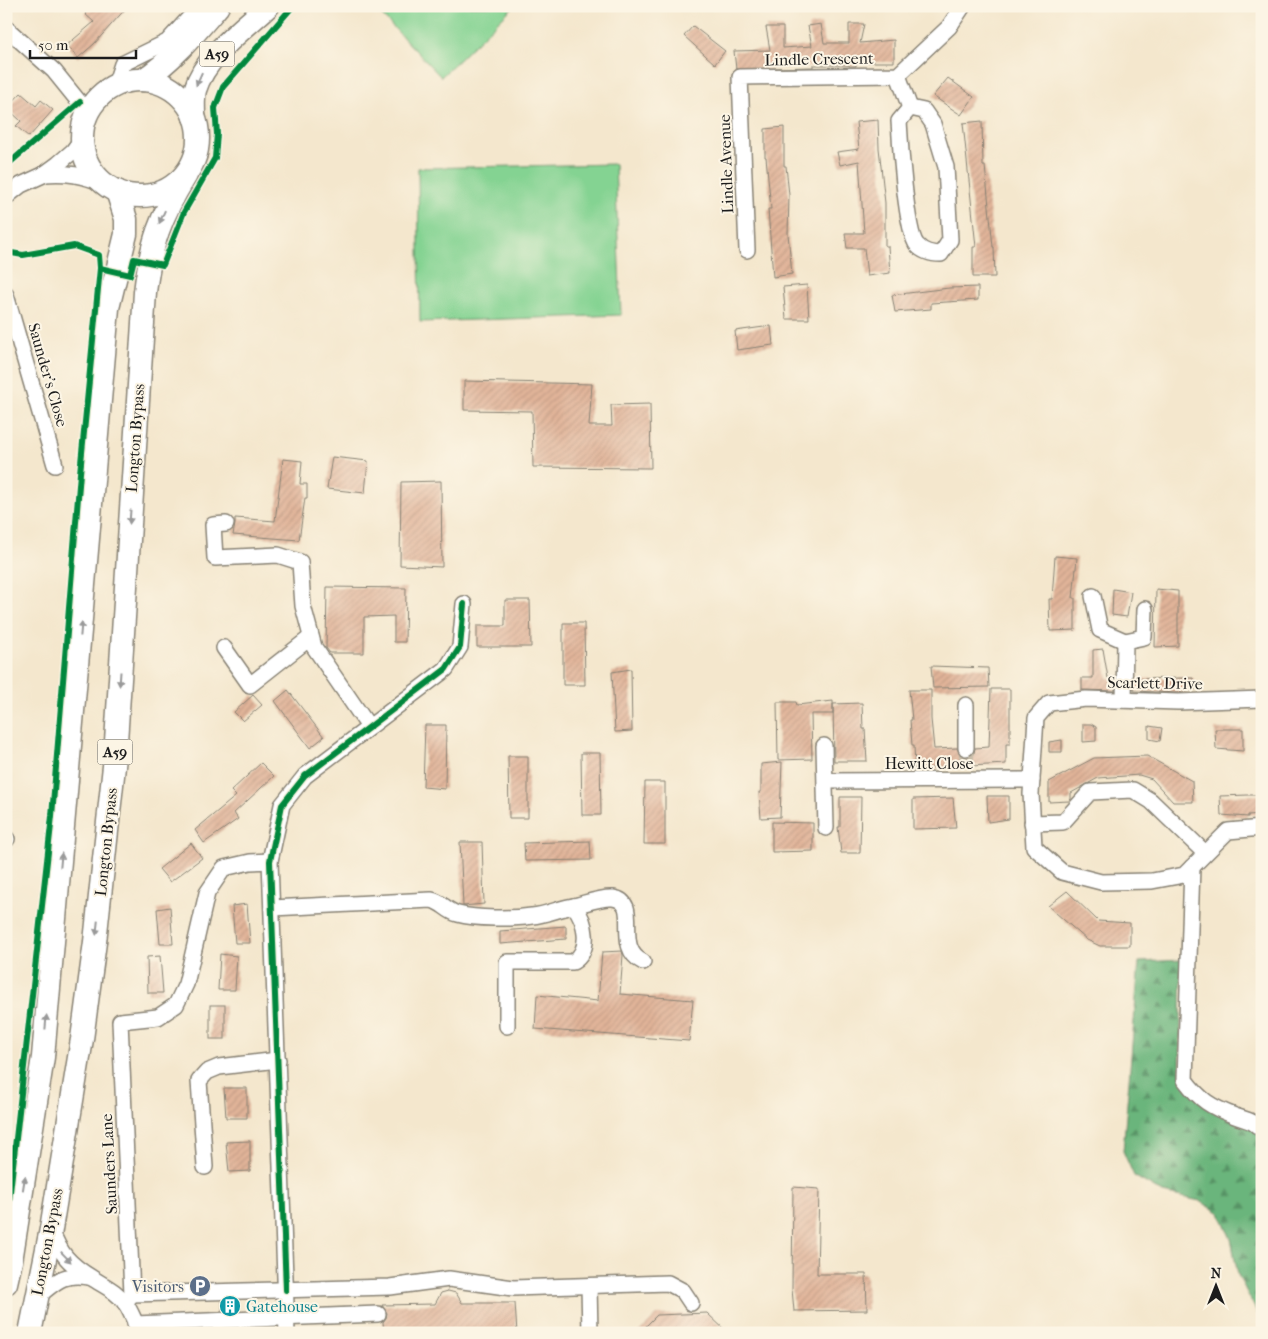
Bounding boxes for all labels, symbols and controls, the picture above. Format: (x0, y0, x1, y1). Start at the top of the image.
scale bar (30, 28, 136, 60)
text: 50 m (38, 36, 69, 54)
road number: A59 (200, 42, 234, 66)
street label: Lindle Crescent (764, 49, 874, 69)
one-way arrow (195, 72, 203, 86)
street label: Lindle Avenue (715, 114, 737, 214)
one-way arrow (158, 210, 166, 224)
street label: Saunder's Close (24, 321, 72, 429)
street label: Longton Bypass (122, 383, 148, 493)
one-way arrow (126, 509, 134, 525)
one-way arrow (77, 621, 85, 637)
one-way arrow (115, 671, 123, 687)
street label: Scarlett Drive (1107, 673, 1203, 693)
road number: A59 (98, 740, 132, 764)
street label: Hewitt Close (885, 754, 973, 773)
street label: Longton Bypass (91, 787, 121, 897)
one-way arrow (57, 852, 65, 868)
one-way arrow (93, 920, 101, 936)
one-way arrow (43, 1014, 51, 1030)
street label: Saunders Lane (97, 1113, 121, 1215)
one-way arrow (20, 1175, 28, 1191)
street label: Longton Bypass (27, 1187, 67, 1297)
one-way arrow (60, 1251, 72, 1263)
north arrow (1190, 1262, 1240, 1312)
text: N (1211, 1265, 1222, 1282)
parking icon: Visitors (188, 1274, 212, 1298)
place label: Visitors (131, 1277, 184, 1296)
building icon: Gatehouse (218, 1294, 242, 1318)
place label: Gatehouse (246, 1297, 318, 1316)

